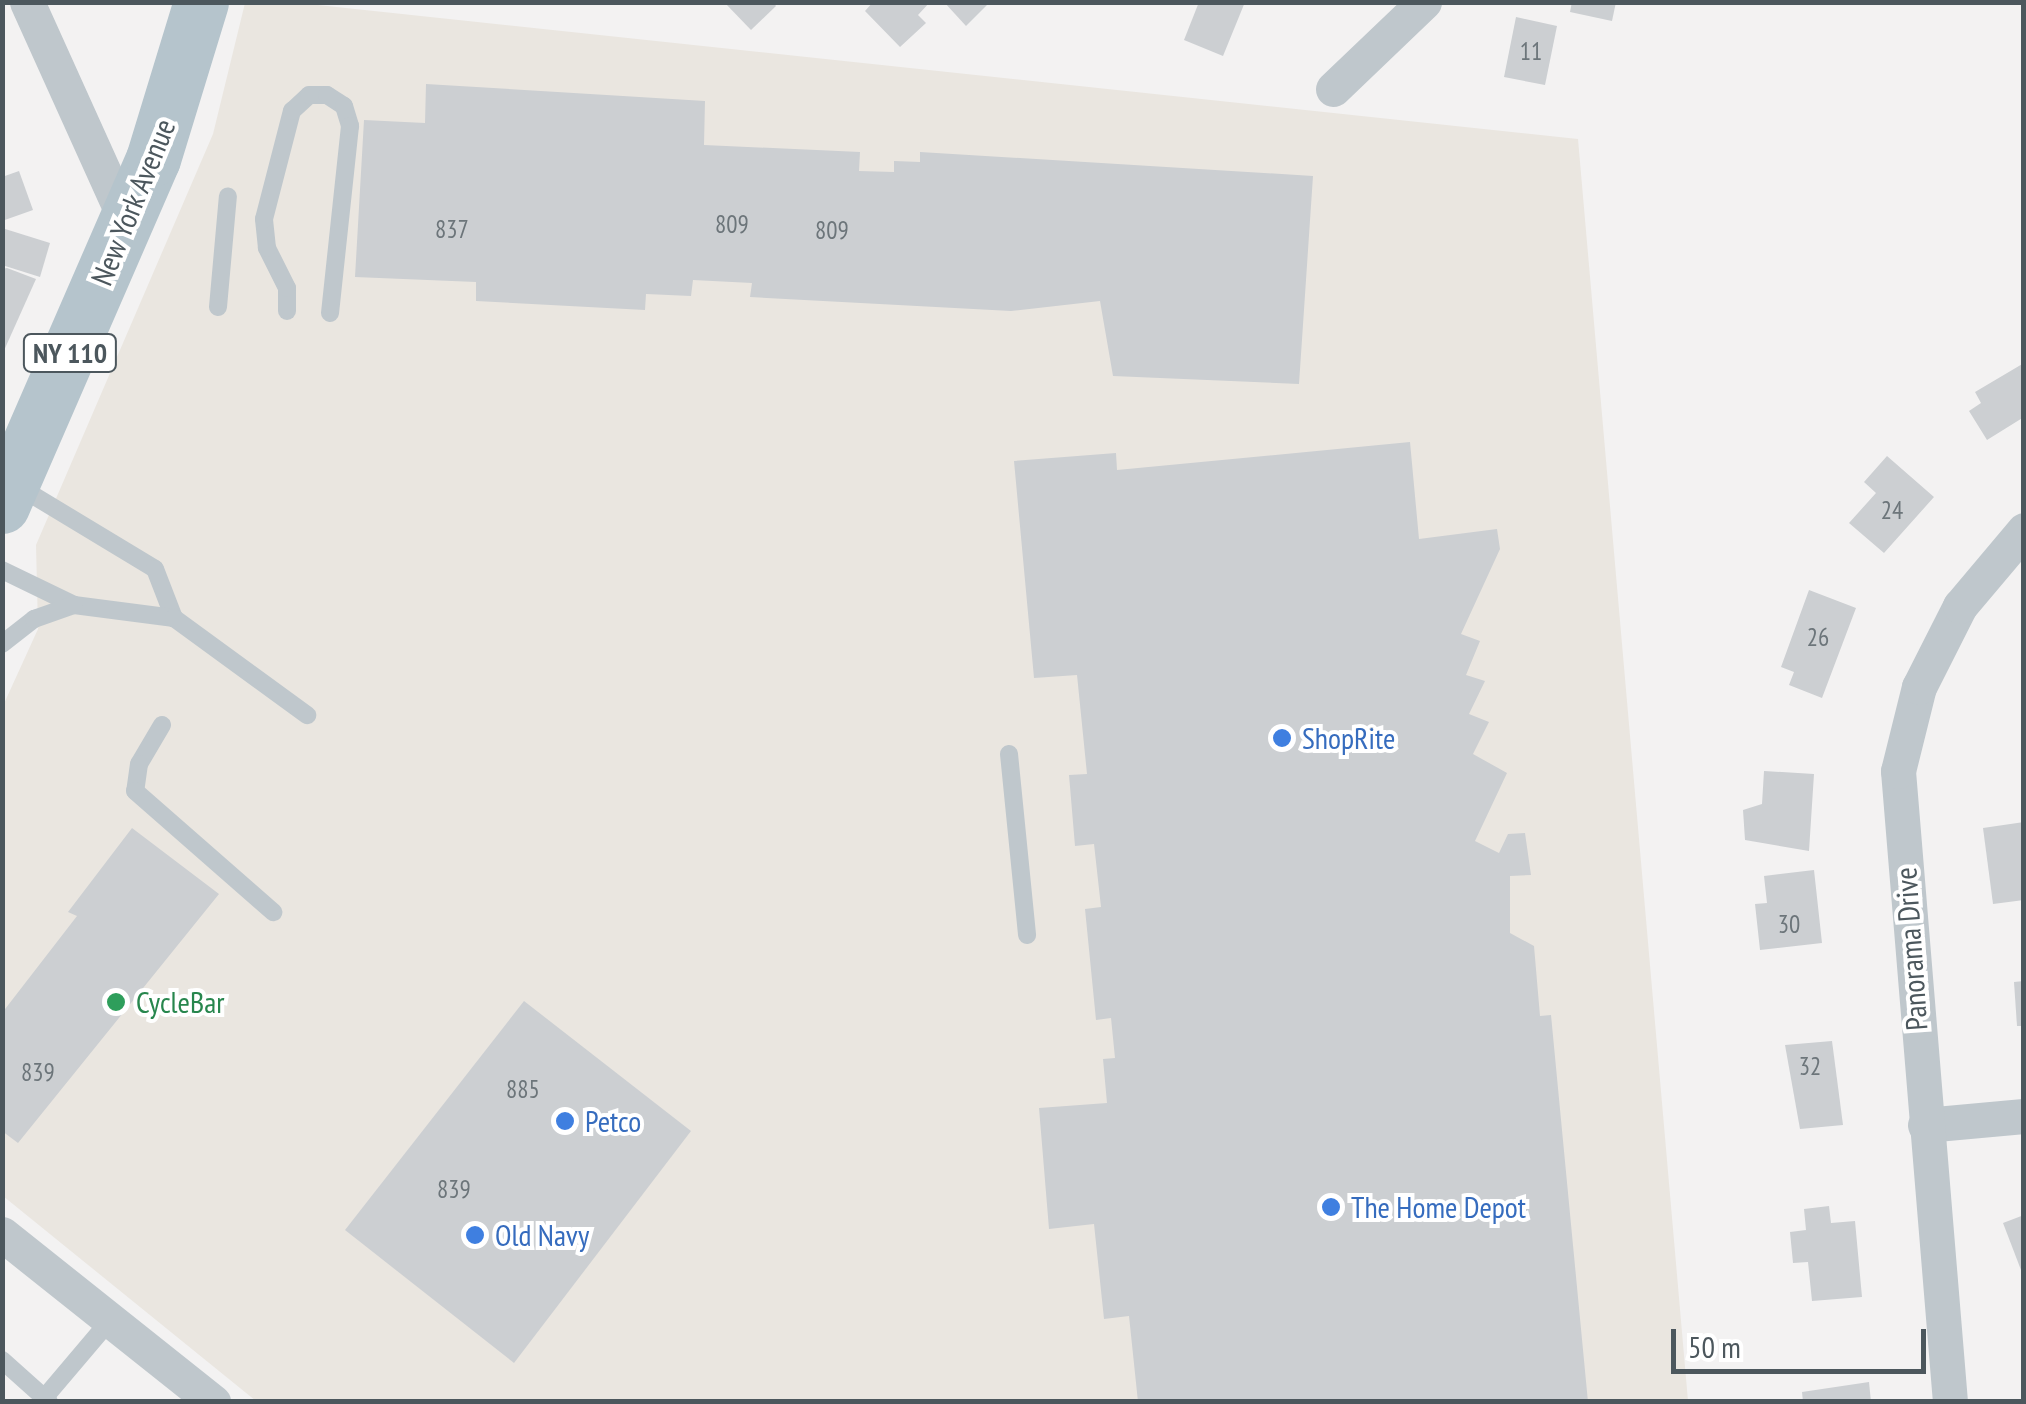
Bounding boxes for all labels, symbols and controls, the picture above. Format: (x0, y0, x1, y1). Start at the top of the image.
house number: 11 (1520, 36, 1542, 66)
street label: New York Avenue (83, 112, 183, 292)
house number: 809 (715, 209, 749, 239)
house number: 837 (435, 214, 469, 244)
house number: 809 (815, 215, 849, 245)
road number: NY 110 (22, 330, 118, 376)
house number: 24 (1881, 495, 1903, 525)
house number: 26 (1807, 622, 1829, 652)
place label: ShopRite (1302, 720, 1395, 756)
marker: ShopRite (1271, 727, 1293, 749)
street label: Panorama Drive (1887, 866, 1935, 1032)
house number: 30 (1778, 909, 1800, 939)
place label: CycleBar (136, 984, 224, 1020)
marker: CycleBar (105, 991, 127, 1013)
house number: 32 (1799, 1051, 1821, 1081)
house number: 839 (21, 1057, 55, 1087)
house number: 885 (506, 1074, 540, 1104)
place label: Petco (585, 1103, 641, 1139)
marker: Petco (554, 1110, 576, 1132)
house number: 839 (437, 1174, 471, 1204)
place label: The Home Depot (1351, 1189, 1526, 1225)
marker: The Home Depot (1320, 1196, 1342, 1218)
place label: Old Navy (495, 1217, 589, 1253)
marker: Old Navy (464, 1224, 486, 1246)
scale bar (1676, 1309, 1931, 1371)
text: 50 m (1688, 1327, 1741, 1366)

